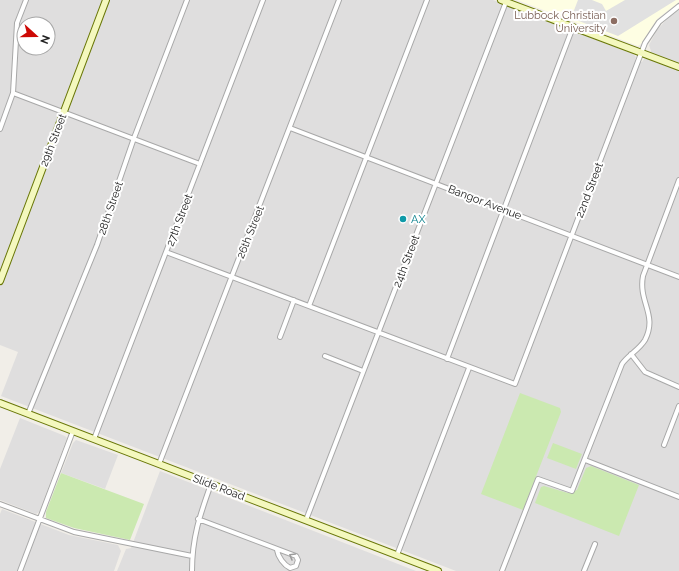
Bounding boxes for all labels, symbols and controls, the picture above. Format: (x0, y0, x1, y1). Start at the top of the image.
place label: Lubbock Christian University (514, 9, 606, 35)
north arrow (16, 16, 56, 56)
marker: Lubbock Christian University (609, 16, 619, 26)
text: N (37, 33, 52, 46)
street label: 29th Street (37, 112, 70, 168)
street label: 22nd Street (573, 160, 606, 220)
street label: 28th Street (95, 179, 126, 237)
street label: Bangor Avenue (446, 182, 524, 223)
street label: 27th Street (164, 192, 196, 248)
street label: 26th Street (234, 204, 267, 260)
place label: AX (411, 213, 425, 226)
marker: AX (398, 214, 408, 224)
street label: 24th Street (391, 233, 423, 289)
street label: Slide Road (191, 472, 247, 503)
one-way arrow (289, 553, 296, 560)

